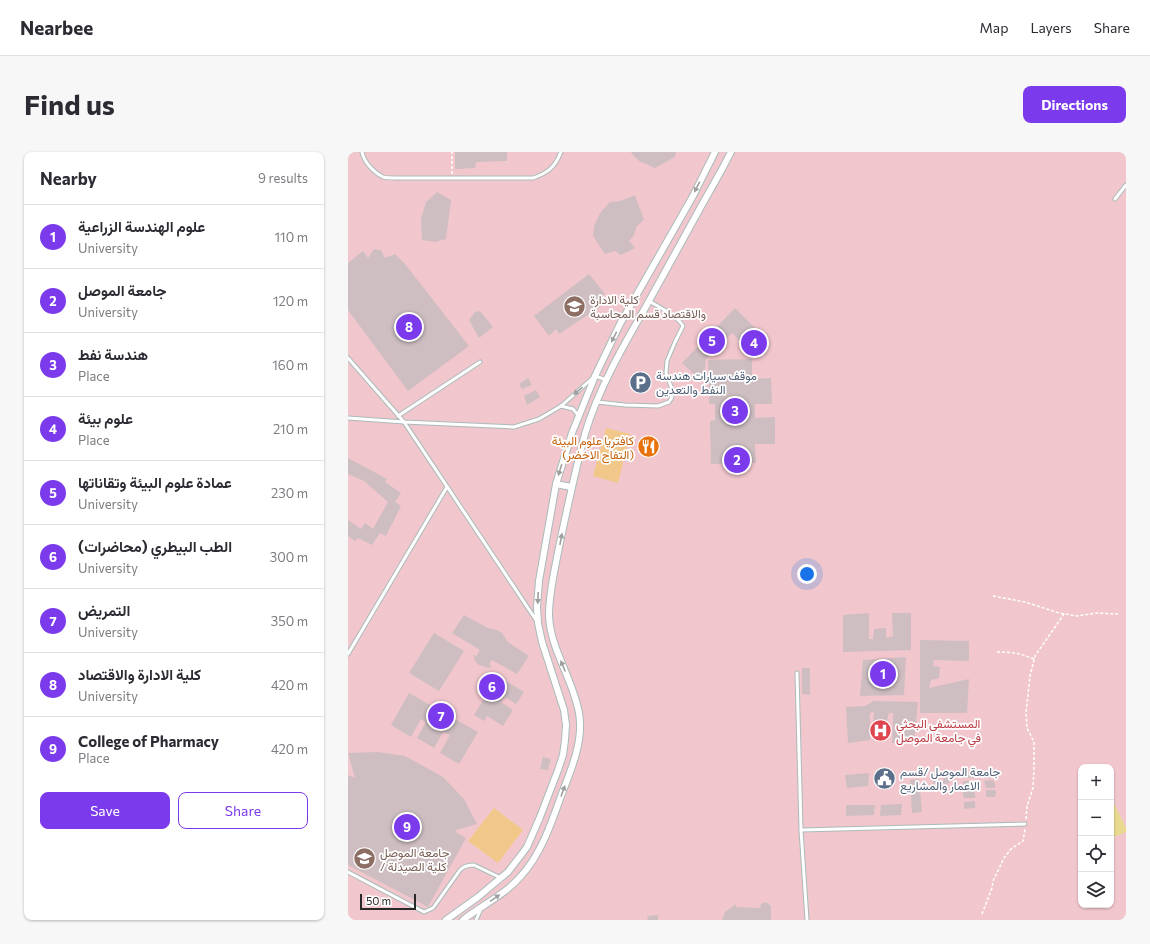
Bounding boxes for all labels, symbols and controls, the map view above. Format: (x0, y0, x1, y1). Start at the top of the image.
text: Nearbee (20, 16, 93, 39)
text: Map (980, 19, 1008, 36)
text: Layers (1030, 19, 1072, 36)
text: Share (1094, 19, 1130, 36)
button: Directions (1023, 86, 1126, 123)
text: Find us (24, 87, 115, 121)
text: Nearby (40, 168, 97, 189)
text: 9 results (258, 170, 308, 186)
one-way arrow (694, 181, 701, 193)
text: علوم الهندسة الزراعية (78, 217, 205, 235)
text: 1 (50, 229, 56, 245)
text: 110 m (275, 229, 308, 245)
text: University (78, 240, 138, 256)
text: جامعة الموصل (78, 281, 167, 299)
place label: كلية الادارة والاقتصاد قسم المحاسبة (590, 292, 706, 322)
text: 2 (49, 293, 57, 309)
text: 120 m (273, 293, 308, 309)
school or university icon: كلية الادارة والاقتصاد قسم المحاسبة (561, 293, 587, 319)
text: University (78, 304, 138, 320)
pin: 8 (396, 312, 422, 342)
pin: 5 (699, 326, 725, 356)
pin: 4 (741, 328, 767, 358)
one-way arrow (611, 331, 617, 343)
text: هندسة نفط (78, 345, 148, 363)
text: 3 (49, 357, 57, 373)
text: 160 m (272, 357, 308, 373)
text: Place (78, 368, 110, 384)
place label: موقف سيارات هندسة النفط والتعدين (656, 368, 757, 398)
parking icon: موقف سيارات هندسة النفط والتعدين (628, 369, 654, 395)
one-way arrow (573, 386, 583, 395)
pin: 3 (722, 396, 748, 426)
text: علوم بيئة (78, 409, 133, 427)
text: 4 (49, 421, 57, 437)
text: 210 m (273, 421, 308, 437)
text: Place (78, 432, 110, 448)
place label: كافتريا علوم البيئة (التفاح الاخضر) (552, 433, 634, 464)
restaurant icon: كافتريا علوم البيئة (التفاح الاخضر) (636, 434, 662, 460)
pin: 2 (724, 445, 750, 475)
one-way arrow (557, 465, 563, 477)
text: عمادة علوم البيئة وتقاناتها (78, 473, 232, 491)
text: 5 (49, 485, 57, 501)
text: 230 m (271, 485, 308, 501)
text: University (78, 496, 138, 512)
one-way arrow (558, 533, 564, 545)
text: الطب البيطري (محاضرات) (78, 537, 232, 555)
text: 6 (49, 549, 57, 565)
text: 300 m (270, 549, 308, 565)
text: University (78, 560, 138, 576)
your location (797, 564, 817, 584)
one-way arrow (534, 592, 541, 604)
text: التمريض (78, 601, 130, 619)
text: 7 (49, 613, 57, 629)
text: 350 m (271, 613, 308, 629)
text: University (78, 624, 138, 640)
one-way arrow (560, 659, 566, 671)
pin: 1 (870, 659, 896, 689)
text: كلية الادارة والاقتصاد (78, 665, 201, 683)
pin: 6 (479, 672, 505, 702)
text: 8 (49, 677, 57, 693)
text: 420 m (271, 677, 308, 693)
text: University (78, 688, 138, 704)
pin: 7 (428, 701, 454, 731)
place label: المستشفى البحثي في جامعة الموصل (896, 716, 981, 748)
hospital icon: المستشفى البحثي في جامعة الموصل (867, 717, 893, 743)
text: College of Pharmacy (78, 732, 219, 750)
text: 9 (49, 741, 57, 757)
text: 420 m (271, 741, 308, 757)
text: Place (78, 750, 110, 766)
place label: جامعة الموصل /قسم الاعمار والمشاريع (900, 764, 1000, 795)
map controls (1078, 764, 1114, 908)
button: + (1078, 764, 1114, 800)
public building icon: جامعة الموصل /قسم الاعمار والمشاريع (871, 765, 897, 791)
one-way arrow (561, 784, 567, 796)
button: Save (40, 792, 170, 829)
button: Share (178, 792, 308, 829)
button: − (1078, 800, 1114, 836)
pin: 9 (394, 812, 420, 842)
button: locate (1078, 836, 1114, 872)
place label: جامعة الموصل / كلية الصيدلة (380, 845, 450, 874)
school or university icon: جامعة الموصل / كلية الصيدلة (351, 846, 377, 872)
button: layers (1078, 872, 1114, 908)
scale bar (360, 892, 416, 911)
text: 50 m (366, 894, 391, 907)
one-way arrow (490, 894, 500, 902)

